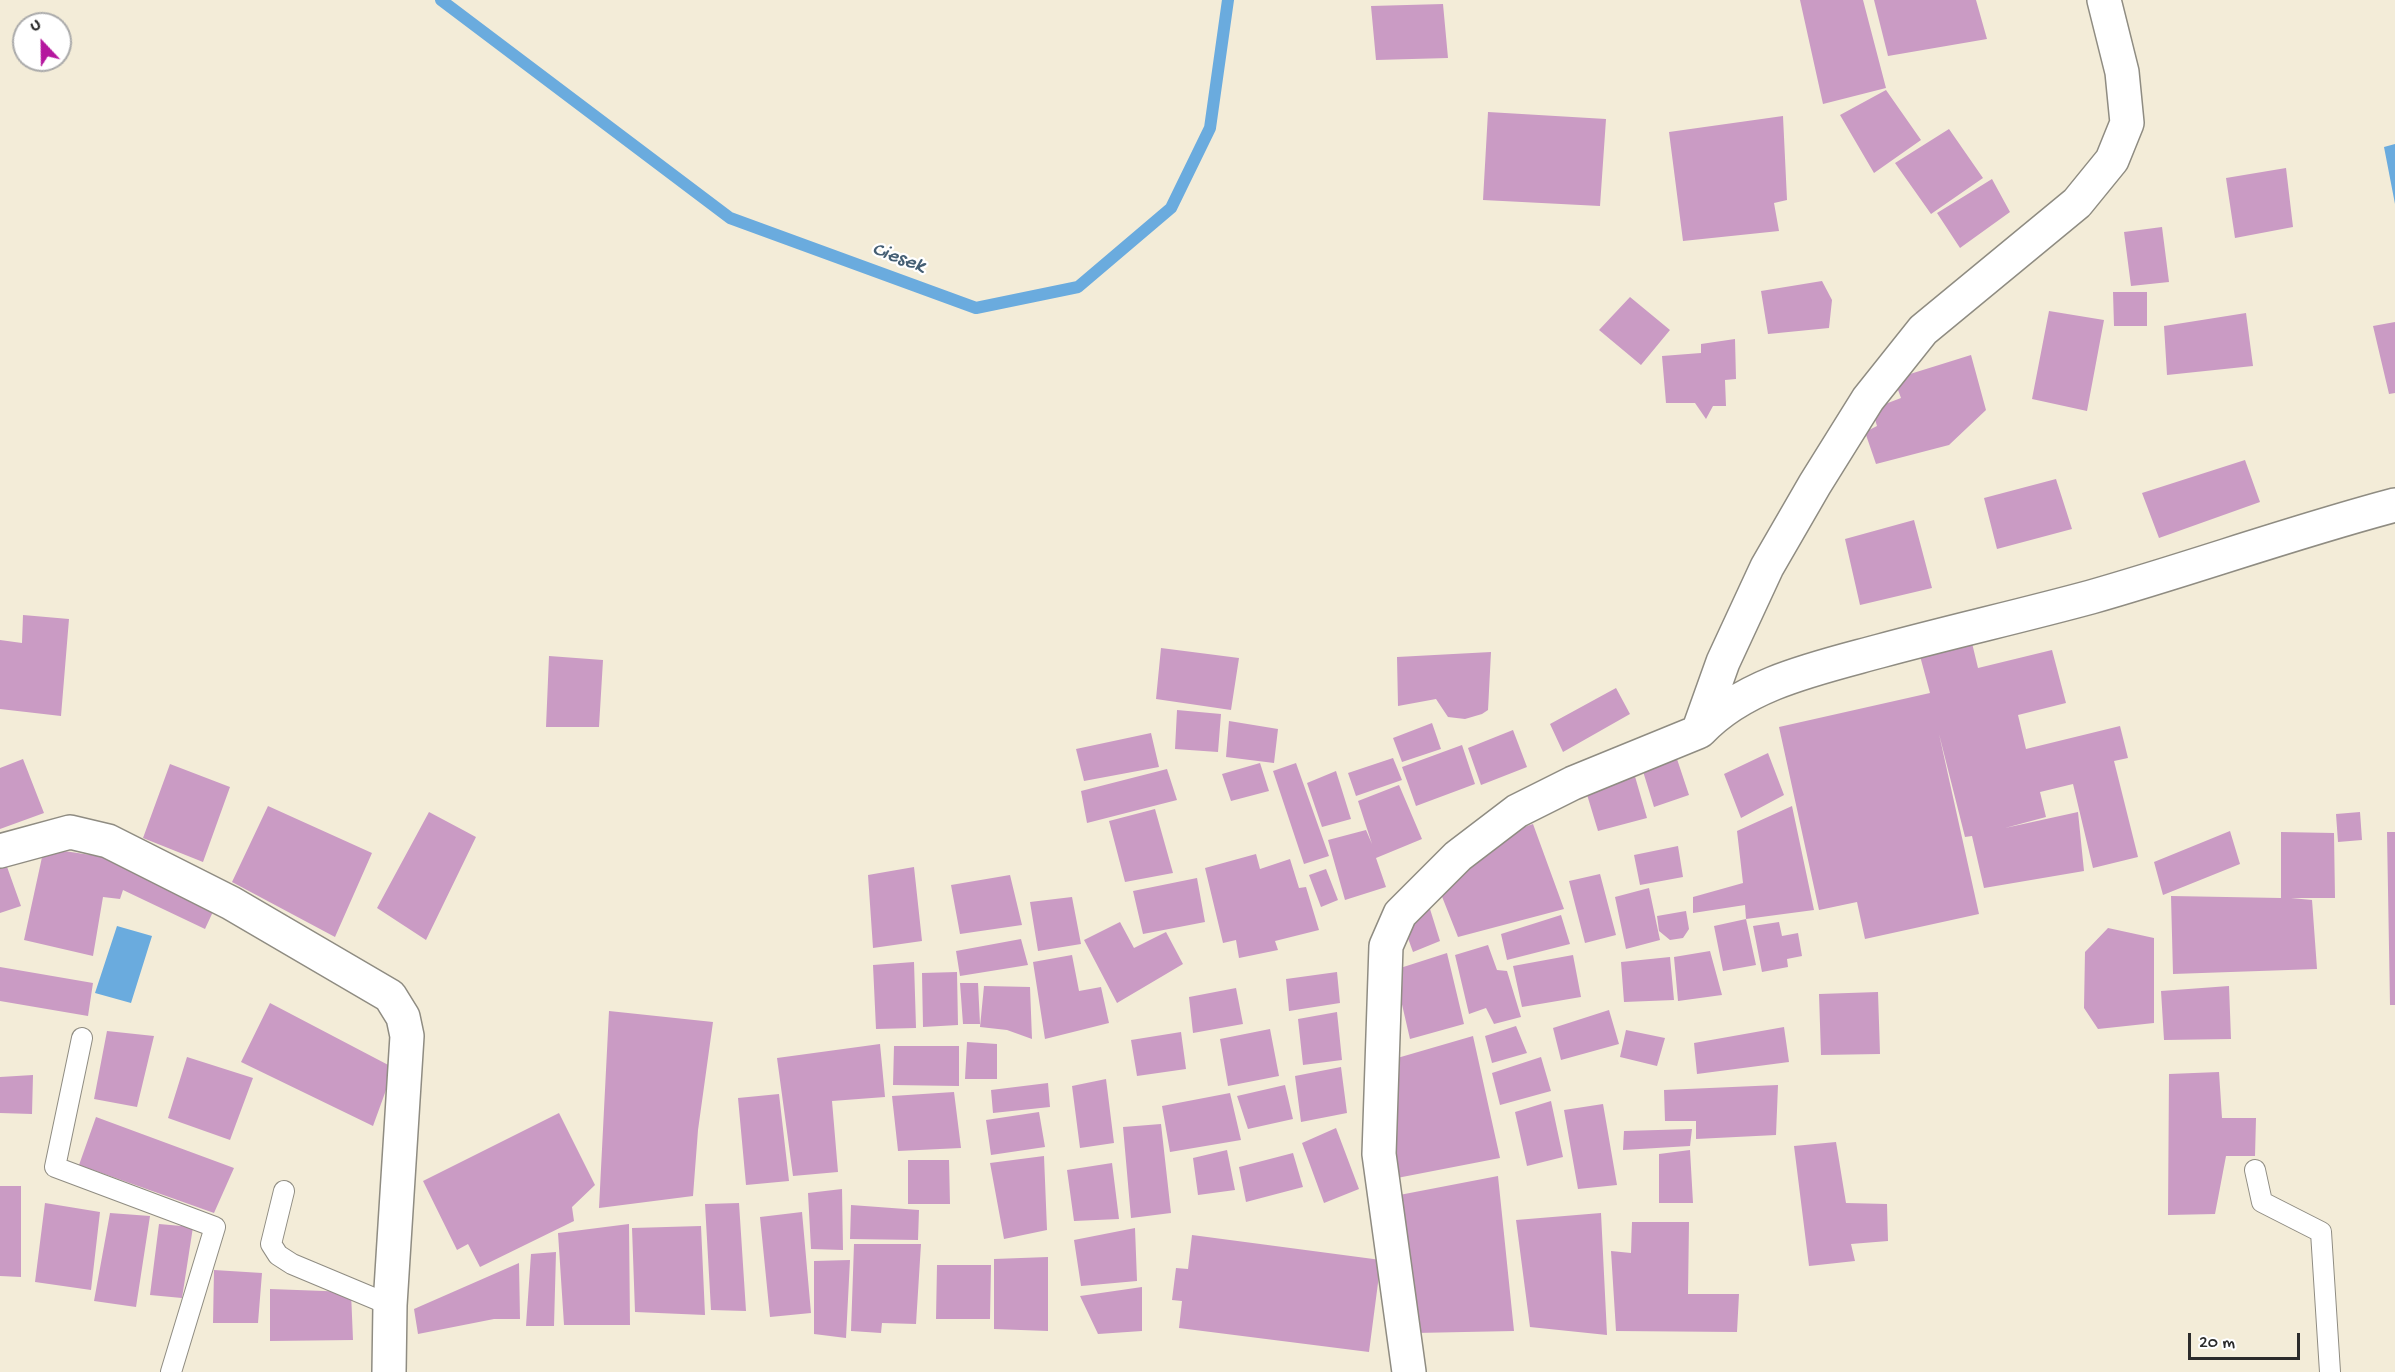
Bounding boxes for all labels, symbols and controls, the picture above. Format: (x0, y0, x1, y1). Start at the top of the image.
north arrow (12, 12, 72, 72)
text: U (28, 16, 44, 37)
water label: Ciesek (868, 238, 928, 280)
scale bar (2191, 1321, 2304, 1359)
text: 20 m (2199, 1333, 2235, 1354)

